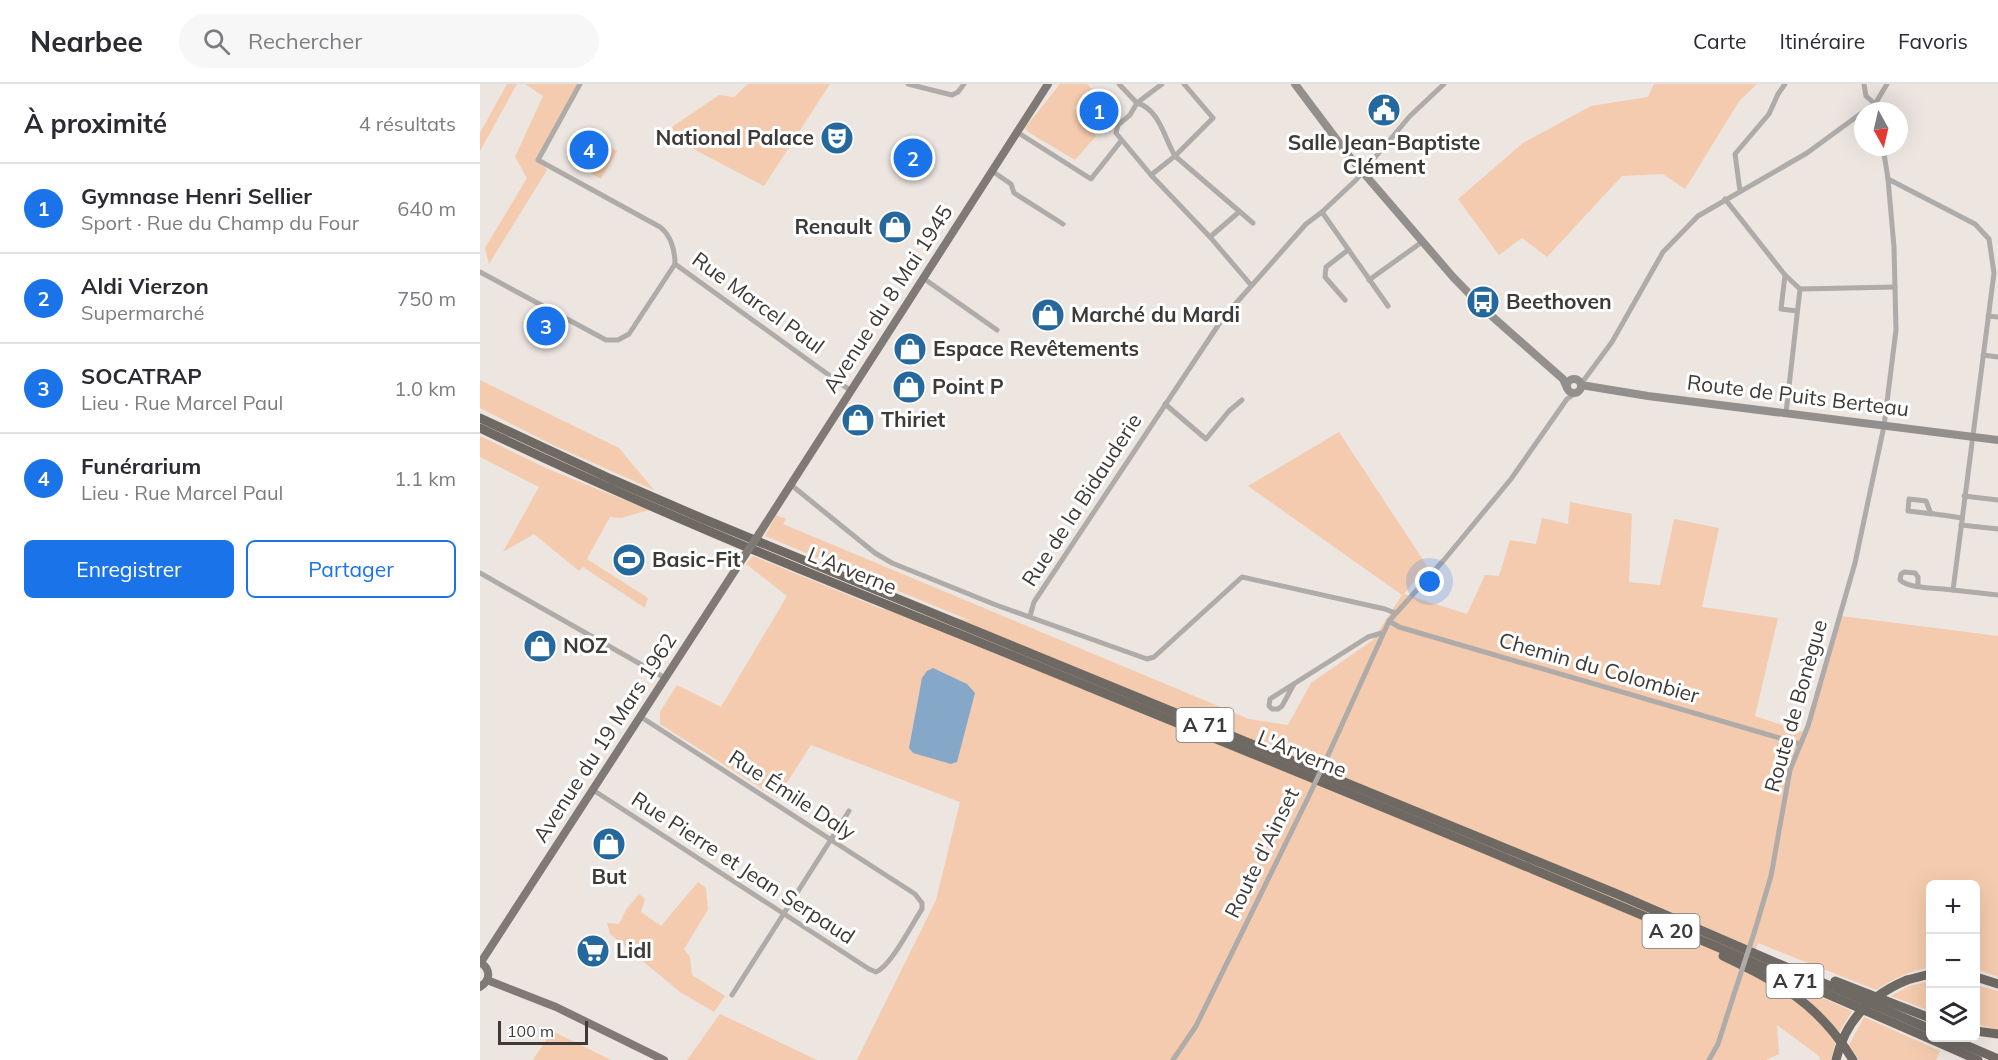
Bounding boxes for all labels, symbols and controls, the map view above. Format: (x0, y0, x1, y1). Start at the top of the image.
search box (179, 14, 599, 68)
text: Nearbee (30, 24, 143, 59)
icon: search (200, 25, 233, 58)
text: Rechercher (248, 27, 362, 55)
text: Carte (1693, 28, 1747, 54)
text: Itinéraire (1780, 28, 1865, 54)
text: Favoris (1898, 28, 1968, 54)
pin: 1 (1080, 88, 1118, 134)
public building icon: Salle Jean-Baptiste Clément (1366, 92, 1402, 128)
north arrow (1854, 102, 1908, 156)
text: À proximité (24, 107, 167, 140)
text: 4 résultats (359, 111, 456, 136)
theatre icon: National Palace (819, 120, 855, 156)
place label: National Palace (655, 124, 814, 150)
pin: 4 (570, 128, 608, 172)
place label: Salle Jean-Baptiste Clément (1288, 129, 1480, 179)
pin: 2 (894, 136, 932, 181)
text: Gymnase Henri Sellier (81, 182, 312, 210)
text: 1 (38, 196, 50, 221)
text: 640 m (397, 196, 456, 221)
street label: Avenue du 8 Mai 1945 (817, 200, 958, 397)
shop icon: Renault (877, 209, 913, 245)
text: Sport · Rue du Champ du Four (81, 210, 359, 235)
place label: Renault (794, 213, 872, 239)
street label: Rue Marcel Paul (688, 246, 830, 359)
text: Aldi Vierzon (81, 272, 209, 300)
bus stop icon: Beethoven (1465, 284, 1501, 320)
text: 2 (38, 286, 50, 311)
text: 750 m (397, 286, 456, 311)
place label: Beethoven (1506, 288, 1612, 314)
shop icon: Marché du Mardi (1030, 297, 1066, 333)
text: Supermarché (81, 300, 204, 325)
place label: Marché du Mardi (1071, 301, 1240, 327)
pin: 3 (526, 304, 566, 348)
shop icon: Espace Revêtements (892, 331, 928, 367)
place label: Espace Revêtements (933, 335, 1139, 361)
text: SOCATRAP (81, 362, 202, 390)
shop icon: Point P (891, 369, 927, 405)
street label: Route de Puits Berteau (1686, 369, 1910, 422)
place label: Point P (932, 373, 1004, 399)
text: 3 (38, 376, 50, 401)
text: 1.0 km (394, 376, 456, 401)
text: Lieu · Rue Marcel Paul (81, 390, 283, 415)
shop icon: Thiriet (840, 402, 876, 438)
place label: Thiriet (881, 406, 945, 432)
street label: Rue de la Bidauderie (1016, 408, 1147, 591)
text: Funérarium (81, 452, 201, 480)
text: 4 (38, 466, 50, 491)
text: 1.1 km (394, 466, 456, 491)
text: Lieu · Rue Marcel Paul (81, 480, 283, 505)
button: Enregistrer (24, 540, 234, 598)
button: Partager (246, 540, 456, 598)
street label: L'Arverne (804, 540, 901, 600)
sports icon: Basic-Fit (611, 542, 647, 578)
place label: Basic-Fit (652, 546, 741, 572)
your location (1415, 567, 1444, 596)
street label: Route de Bonègue (1758, 616, 1832, 795)
street label: Chemin du Colombier (1496, 626, 1703, 708)
shop icon: NOZ (522, 628, 558, 664)
street label: Avenue du 19 Mars 1962 (527, 628, 681, 847)
place label: NOZ (563, 632, 608, 658)
road number: A 71 (1176, 708, 1234, 742)
street label: L'Arverne (1254, 723, 1351, 783)
street label: Rue Émile Daly (724, 744, 861, 845)
street label: Route d'Ainset (1218, 783, 1304, 922)
street label: Rue Pierre et Jean Serpaud (627, 785, 860, 949)
shop icon: But (591, 826, 627, 862)
place label: But (592, 863, 627, 889)
map controls (1926, 880, 1980, 1042)
button: + (1926, 880, 1980, 934)
road number: A 20 (1642, 914, 1700, 948)
supermarket icon: Lidl (575, 933, 611, 969)
button: − (1926, 934, 1980, 988)
place label: Lidl (616, 937, 652, 963)
road number: A 71 (1766, 964, 1824, 998)
button: layers (1926, 988, 1980, 1042)
scale bar (498, 1018, 588, 1046)
text: 100 m (507, 1021, 554, 1041)

